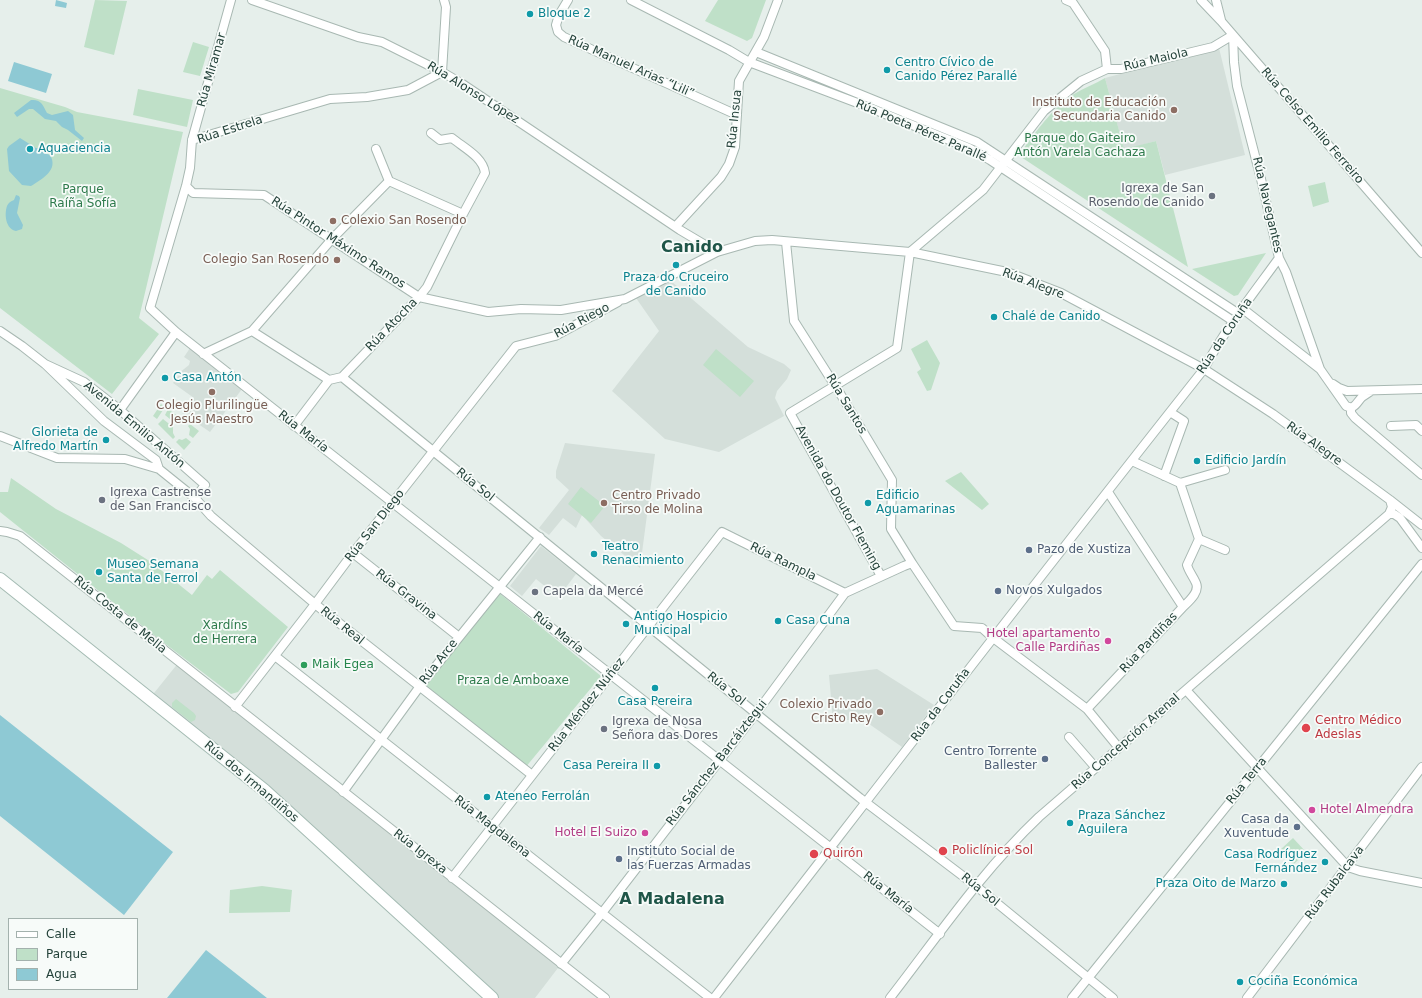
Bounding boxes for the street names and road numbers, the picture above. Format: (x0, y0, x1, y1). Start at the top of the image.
street label: Rúa Miramar (195, 31, 229, 109)
street label: Rúa Manuel Arias “Lili” (566, 33, 696, 101)
street label: Rúa Maiola (1122, 46, 1190, 74)
street label: Rúa Alonso López (424, 59, 522, 127)
street label: Rúa Celso Emilio Ferreiro (1258, 65, 1366, 187)
street label: Rúa Insua (725, 89, 745, 149)
street label: Rúa Poeta Pérez Parallé (853, 97, 989, 165)
street label: Rúa Estrela (196, 113, 264, 147)
street label: Rúa Navegantes (1249, 155, 1285, 255)
street label: Rúa Pintor Máximo Ramos (268, 194, 408, 292)
street label: Rúa Alegre (1000, 266, 1066, 302)
street label: Rúa Atocha (363, 295, 421, 355)
street label: Rúa da Coruña (1194, 295, 1256, 377)
street label: Rúa Riego (552, 300, 612, 342)
street label: Rúa Santos (822, 371, 870, 437)
street label: Avenida Emilio Antón (80, 378, 188, 472)
street label: Rúa María (275, 408, 331, 456)
street label: Rúa Alegre (1283, 419, 1345, 469)
street label: Avenida do Doutor Fleming (792, 423, 884, 573)
street label: Rúa Sol (453, 465, 497, 505)
street label: Rúa San Diego (342, 487, 408, 565)
street label: Rúa Rampla (747, 540, 819, 584)
street label: Rúa Gravina (373, 567, 439, 623)
street label: Rúa Costa de Mella (71, 573, 169, 657)
street label: Rúa Real (317, 604, 367, 648)
street label: Rúa María (530, 609, 586, 657)
street label: Rúa Pardiñas (1117, 610, 1181, 676)
street label: Rúa Arce (417, 637, 461, 687)
street label: Rúa Méndez Núñez (546, 655, 628, 755)
street label: Rúa da Coruña (909, 665, 973, 745)
street label: Rúa Sol (704, 669, 748, 709)
street label: Rúa Concepción Arenal (1069, 691, 1183, 793)
street label: Rúa Sánchez Barcáiztegui (664, 697, 770, 829)
street label: Rúa dos Irmandiños (201, 738, 301, 826)
street label: Rúa Terra (1224, 755, 1270, 807)
street label: Rúa Magdalena (451, 793, 533, 861)
street label: Rúa Igrexa (390, 827, 450, 877)
street label: Rúa Rubalcava (1303, 843, 1367, 923)
street label: Rúa María (860, 869, 916, 917)
street label: Rúa Sol (958, 870, 1002, 910)

